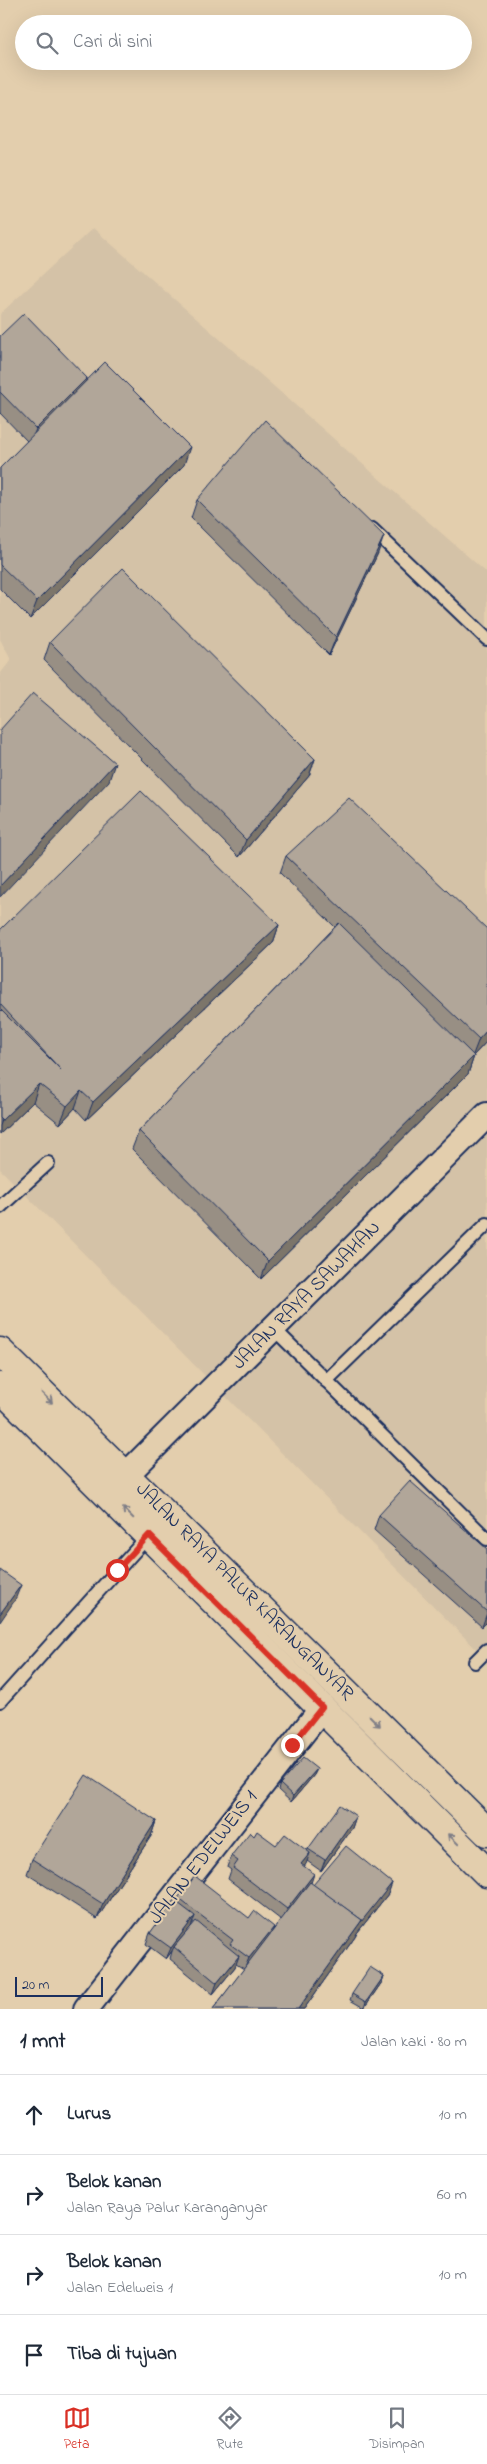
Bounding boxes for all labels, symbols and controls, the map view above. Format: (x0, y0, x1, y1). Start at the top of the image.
search box (15, 15, 472, 70)
icon: search (33, 29, 61, 57)
text: Cari di sini (73, 29, 152, 56)
street label: JALAN RAYA SAWAHAN (226, 1215, 388, 1377)
one-way arrow (41, 1392, 53, 1404)
street label: JALAN RAYA PALUR KARANGANYAR (128, 1476, 361, 1709)
one-way arrow (122, 1508, 134, 1520)
route start (106, 1559, 129, 1582)
one-way arrow (368, 1715, 381, 1727)
route end (281, 1734, 304, 1757)
street label: JALAN EDELWEIS 1 (142, 1785, 266, 1931)
one-way arrow (447, 1832, 459, 1845)
scale bar (15, 1974, 102, 1997)
text: 20 m (22, 1975, 49, 1996)
text: 1 mnt (20, 2027, 66, 2057)
text: Jalan kaki · 80 m (361, 2030, 467, 2054)
icon: ahead (20, 2101, 48, 2129)
text: Lurus (67, 2101, 111, 2128)
text: 10 m (439, 2103, 467, 2127)
text: Belok kanan (67, 2169, 161, 2196)
icon: right (20, 2181, 48, 2209)
text: 60 m (437, 2183, 467, 2207)
text: Jalan Raya Palur Karanganyar (67, 2196, 268, 2220)
text: Belok kanan (67, 2249, 161, 2276)
icon: right (20, 2261, 48, 2289)
text: 10 m (439, 2263, 467, 2287)
text: Jalan Edelweis 1 (67, 2276, 173, 2300)
icon: arrive (20, 2341, 48, 2369)
text: Tiba di tujuan (67, 2341, 177, 2368)
tab: Peta (63, 2404, 91, 2455)
tab: Rute (216, 2404, 244, 2455)
tab: Disimpan (369, 2404, 424, 2455)

